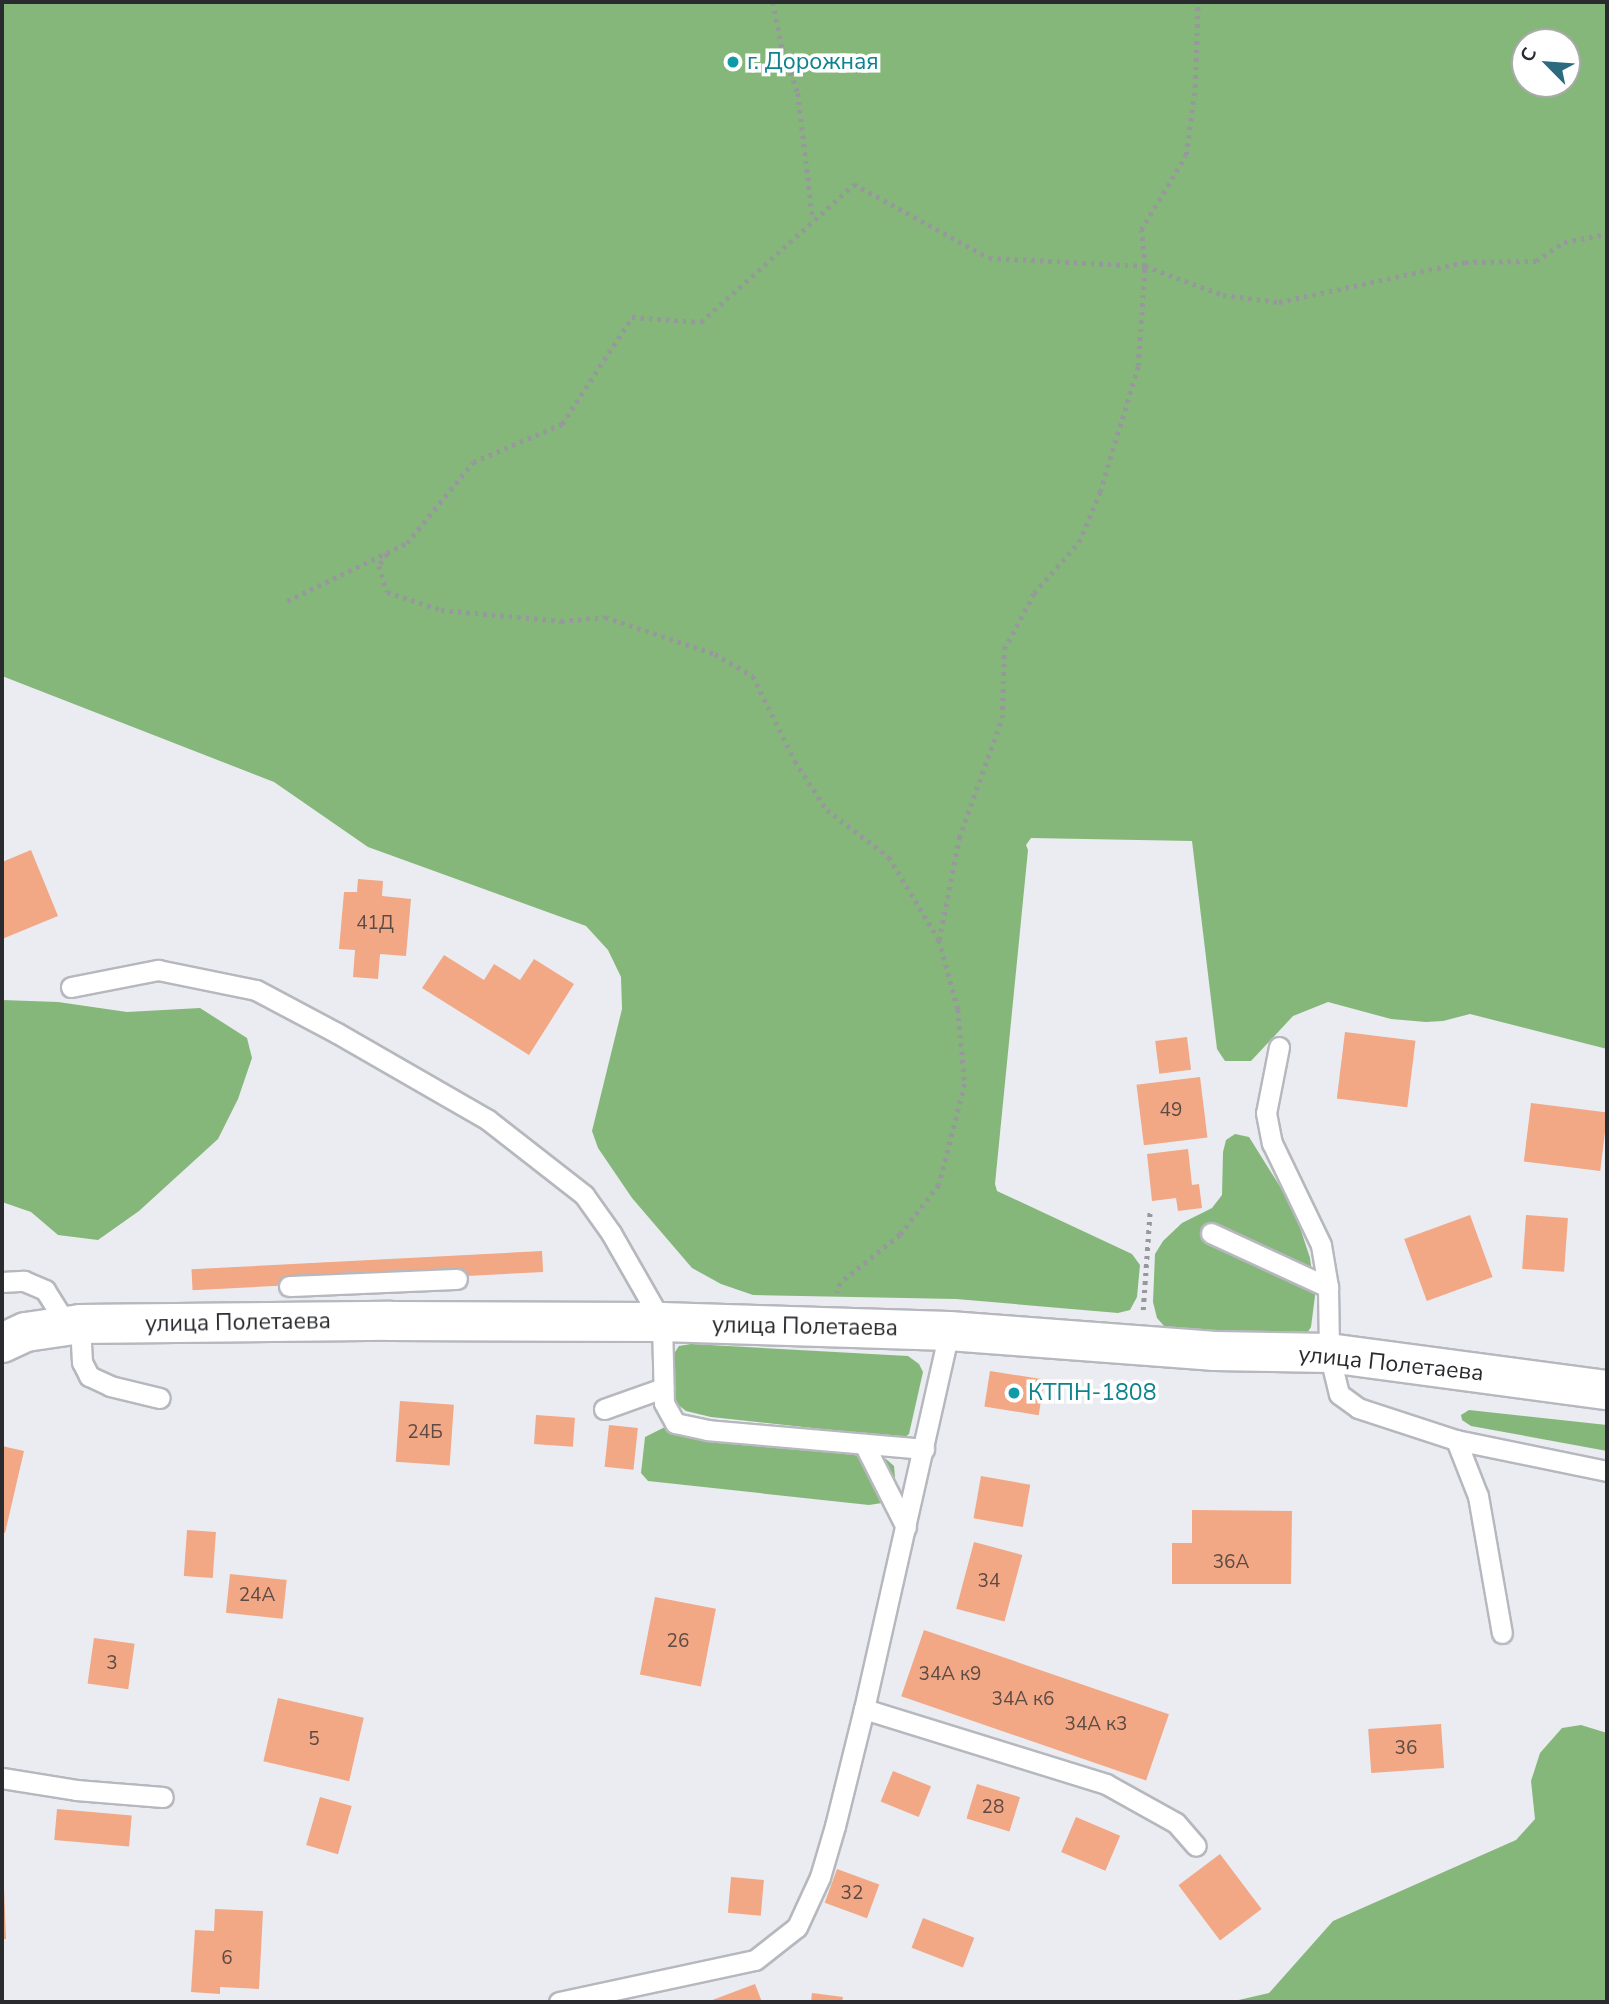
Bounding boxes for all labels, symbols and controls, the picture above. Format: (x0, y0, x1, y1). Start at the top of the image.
north arrow (1511, 28, 1581, 98)
text: С (1514, 44, 1543, 66)
place label: г. Дорожная (747, 48, 879, 76)
marker: г. Дорожная (725, 54, 741, 70)
house number: 41Д (356, 913, 394, 935)
house number: 49 (1160, 1100, 1182, 1122)
street label: улица Полетаева (145, 1308, 331, 1338)
street label: улица Полетаева (712, 1312, 898, 1342)
street label: улица Полетаева (1297, 1341, 1485, 1387)
place label: КТПН-1808 (1028, 1379, 1156, 1407)
marker: КТПН-1808 (1006, 1385, 1022, 1401)
house number: 24Б (407, 1422, 443, 1444)
house number: 36А (1213, 1552, 1249, 1574)
house number: 34 (978, 1571, 1000, 1593)
house number: 24А (239, 1585, 275, 1607)
house number: 26 (667, 1631, 689, 1653)
house number: 3 (106, 1653, 118, 1675)
house number: 34А к9 (919, 1664, 981, 1686)
house number: 34А к6 (992, 1689, 1054, 1711)
house number: 34А к3 (1065, 1714, 1127, 1736)
house number: 5 (308, 1729, 320, 1751)
house number: 36 (1395, 1738, 1417, 1760)
house number: 28 (982, 1797, 1004, 1819)
house number: 32 (841, 1883, 863, 1905)
house number: 6 (221, 1948, 233, 1970)

